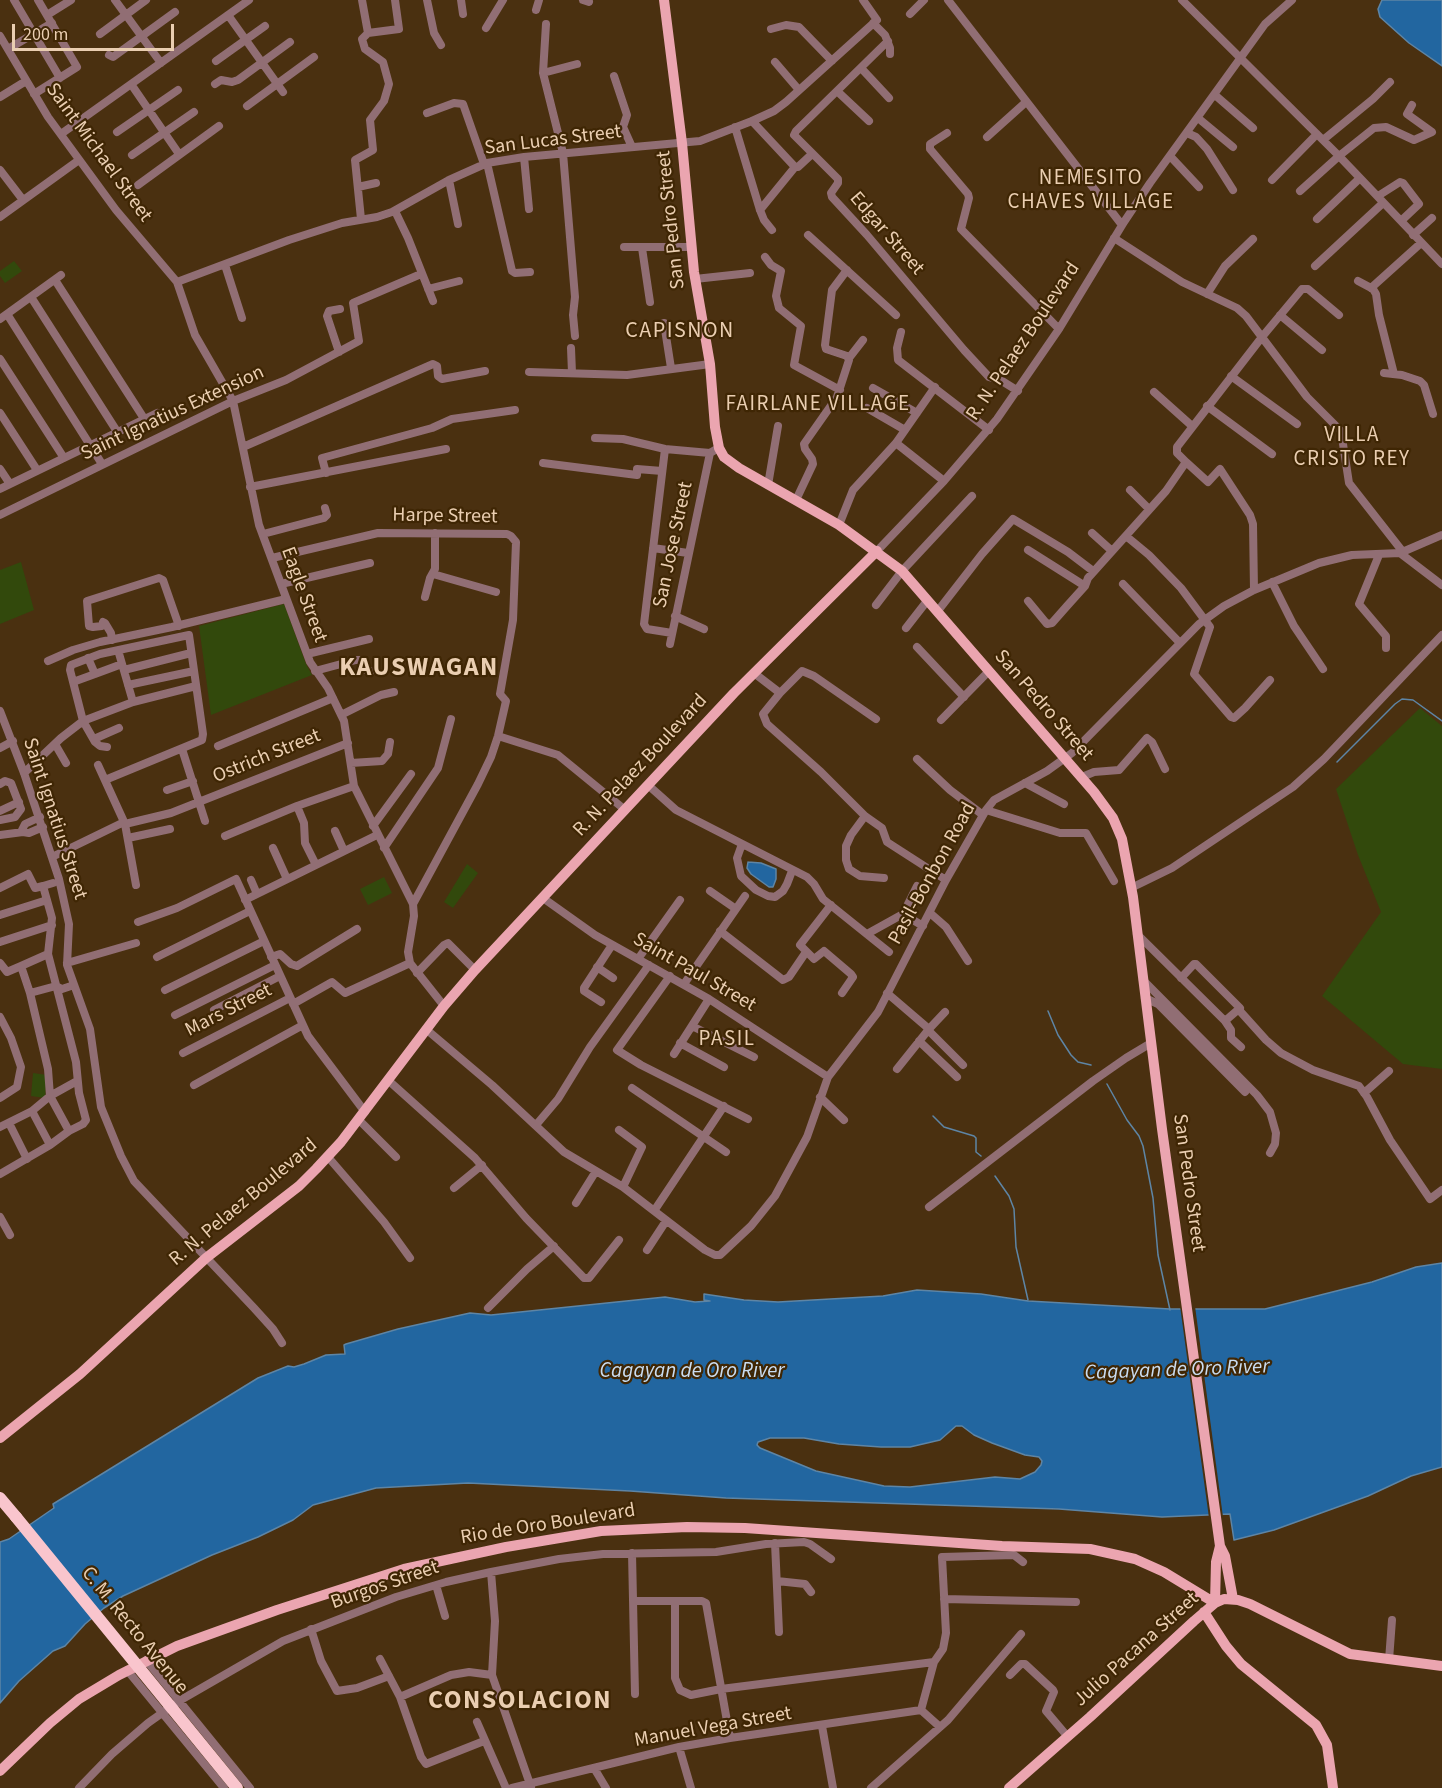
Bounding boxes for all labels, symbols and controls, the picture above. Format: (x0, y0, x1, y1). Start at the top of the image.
scale bar (15, 12, 177, 50)
text: 200 m (23, 22, 68, 47)
street label: Saint Michael Street (39, 79, 157, 227)
street label: San Lucas Street (483, 121, 623, 161)
street label: San Pedro Street (653, 150, 691, 290)
district label: NEMESITO CHAVES VILLAGE (1007, 166, 1175, 216)
street label: Edgar Street (843, 188, 929, 280)
street label: R. N. Pelaez Boulevard (962, 258, 1086, 426)
district label: CAPISNON (625, 319, 735, 345)
street label: Saint Ignatius Extension (78, 361, 268, 467)
district label: FAIRLANE VILLAGE (725, 392, 911, 418)
district label: VILLA CRISTO REY (1293, 423, 1411, 473)
street label: San Jose Street (649, 480, 699, 610)
street label: Harpe Street (392, 504, 498, 530)
street label: Eagle Street (275, 544, 331, 646)
street label: San Pedro Street (988, 646, 1098, 766)
district label: KAUSWAGAN (339, 653, 499, 685)
street label: R. N. Pelaez Boulevard (569, 690, 713, 842)
street label: Ostrich Street (210, 725, 324, 789)
street label: Saint Ignatius Street (17, 735, 91, 903)
street label: Pasil-Bonbon Road (884, 799, 982, 949)
street label: Saint Paul Street (628, 928, 760, 1018)
street label: Mars Street (182, 979, 276, 1043)
district label: PASIL (699, 1027, 755, 1053)
street label: San Pedro Street (1166, 1112, 1210, 1254)
street label: R. N. Pelaez Boulevard (165, 1134, 323, 1272)
water label: Cagayan de Oro River (1084, 1355, 1270, 1387)
water label: Cagayan de Oro River (599, 1359, 785, 1385)
street label: Rio de Oro Boulevard (459, 1499, 637, 1551)
street label: Burgos Street (328, 1556, 442, 1616)
street label: C. M. Recto Avenue (75, 1562, 193, 1700)
street label: Julio Pacana Street (1070, 1588, 1204, 1712)
district label: CONSOLACION (428, 1686, 612, 1718)
street label: Manuel Vega Street (633, 1702, 793, 1754)

